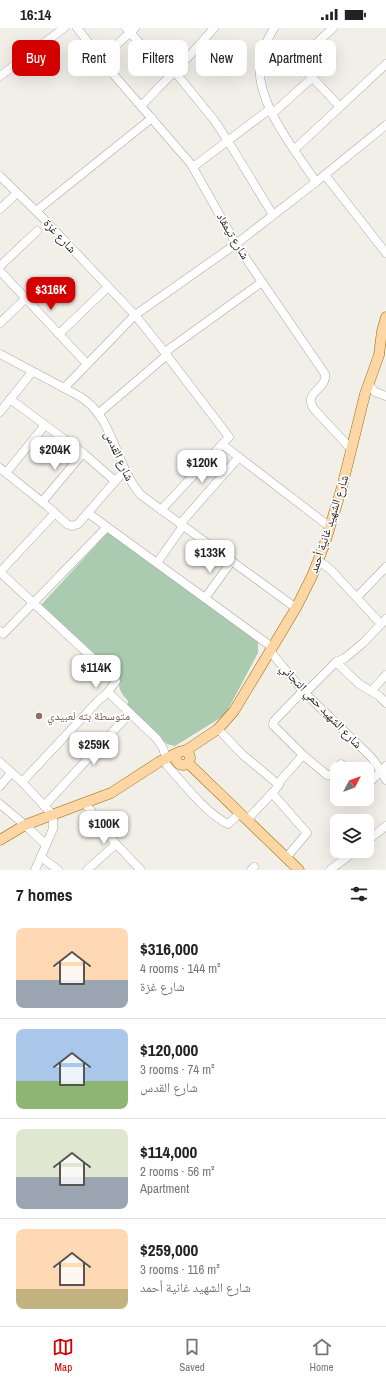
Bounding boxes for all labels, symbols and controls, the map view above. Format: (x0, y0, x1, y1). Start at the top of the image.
text: 16:14 (20, 4, 51, 25)
chip: Buy (12, 40, 60, 76)
chip: Rent (68, 40, 120, 76)
chip: Filters (128, 40, 188, 76)
chip: New (196, 40, 247, 76)
chip: Apartment (255, 40, 336, 76)
street label: شارع تيمقاد (213, 210, 253, 262)
street label: شارع غزة (40, 215, 80, 257)
pin: $316K (23, 277, 79, 311)
text: $316K (35, 281, 67, 298)
street label: شارع القدس (100, 428, 138, 484)
pin: $204K (27, 437, 83, 471)
text: $204K (39, 441, 71, 458)
pin: $120K (174, 450, 230, 484)
text: $120K (186, 454, 218, 471)
street label: شارع الشهيد غانية أحمد (306, 473, 352, 575)
pin: $133K (182, 540, 238, 574)
text: $133K (194, 544, 226, 561)
pin: $114K (68, 655, 124, 689)
text: $114K (81, 659, 111, 676)
street label: شارع الشهيد حمي التجاني (275, 660, 366, 753)
place label: متوسطة بته لعبيدي (47, 708, 130, 726)
marker: متوسطة بته لعبيدي (34, 711, 44, 721)
pin: $259K (66, 732, 122, 766)
text: $259K (78, 736, 110, 753)
north arrow (330, 762, 374, 806)
map controls (330, 762, 374, 858)
pin: $100K (76, 811, 132, 845)
button: layers (330, 814, 374, 858)
text: $100K (88, 815, 120, 832)
text: 7 homes (16, 883, 73, 906)
icon: filters (348, 883, 370, 905)
text: $316,000 (140, 937, 198, 960)
icon: home (48, 944, 96, 992)
text: 4 rooms · 144 m² (140, 960, 221, 977)
text: شارع غزة (140, 978, 185, 995)
text: $120,000 (140, 1038, 198, 1061)
icon: home (48, 1045, 96, 1093)
text: 3 rooms · 74 m² (140, 1061, 215, 1078)
text: شارع القدس (140, 1079, 198, 1096)
text: $114,000 (140, 1140, 197, 1163)
icon: home (48, 1145, 96, 1193)
text: 2 rooms · 56 m² (140, 1163, 215, 1180)
text: Apartment (140, 1180, 189, 1197)
text: $259,000 (140, 1238, 198, 1261)
icon: home (48, 1245, 96, 1293)
text: 3 rooms · 116 m² (140, 1261, 220, 1278)
text: شارع الشهيد غانية أحمد (140, 1279, 251, 1296)
tab: Map (52, 1336, 74, 1374)
tab: Saved (179, 1336, 205, 1374)
tab: Home (310, 1336, 334, 1374)

